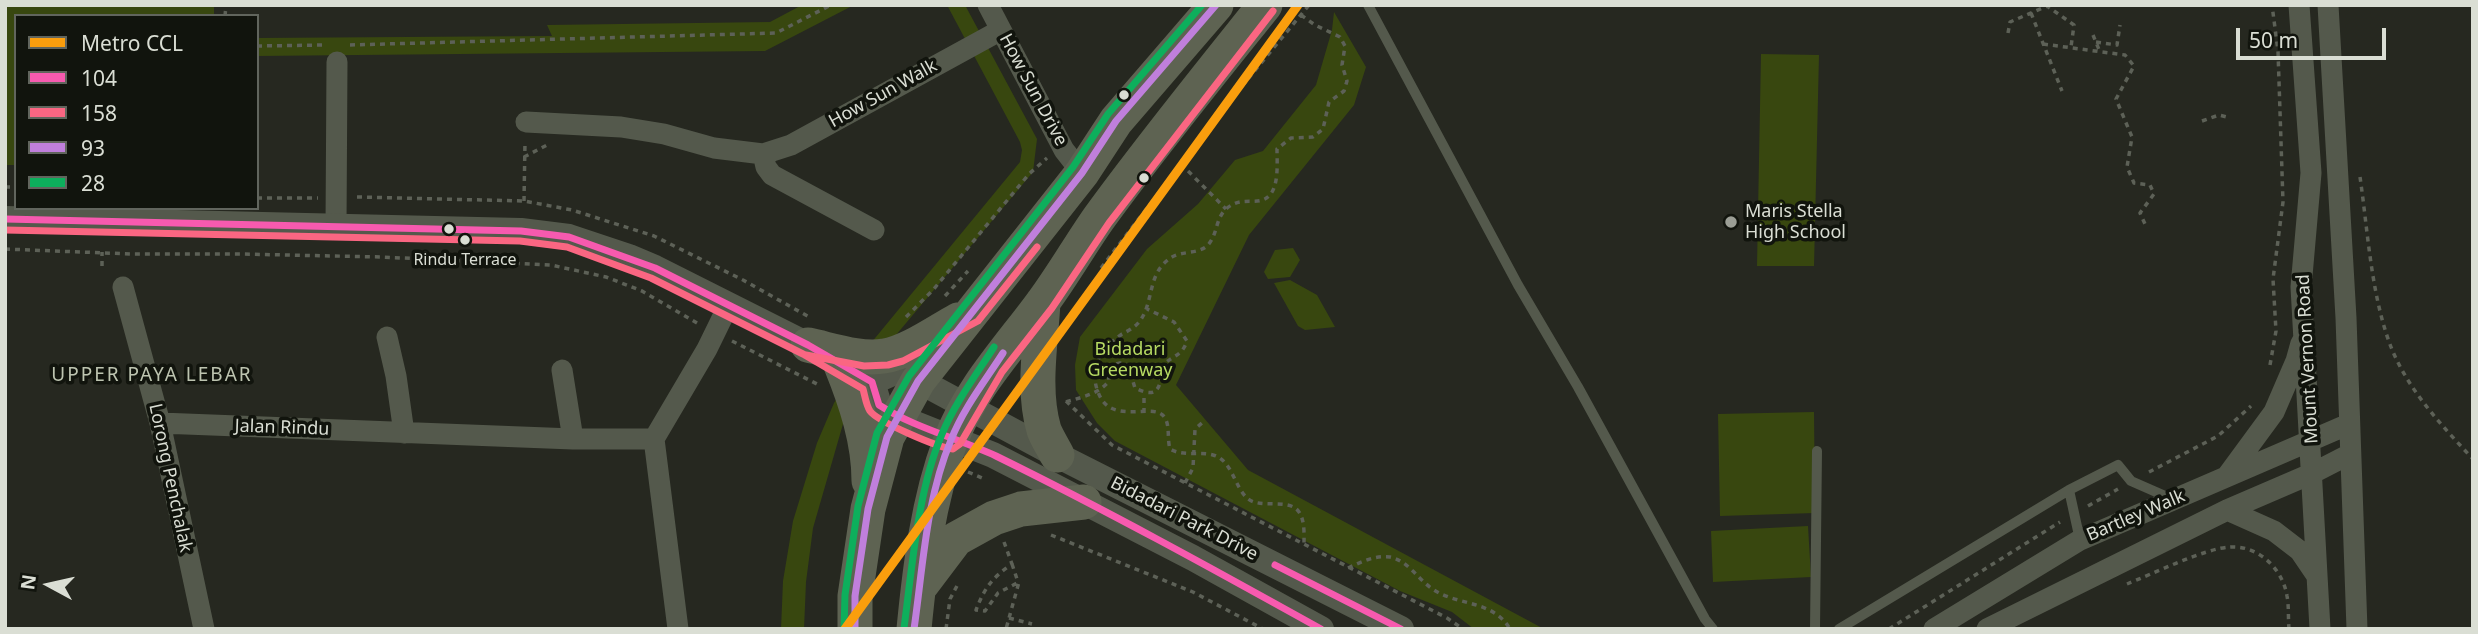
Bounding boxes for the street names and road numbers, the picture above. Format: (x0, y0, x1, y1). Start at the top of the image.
street label: How Sun Drive (994, 30, 1072, 150)
street label: How Sun Walk (825, 55, 941, 133)
street label: Mount Vernon Road (2293, 274, 2323, 444)
street label: Lorong Penchalak (144, 402, 196, 554)
street label: Jalan Rindu (234, 416, 330, 440)
street label: Bidadari Park Drive (1107, 472, 1261, 566)
street label: Bartley Walk (2084, 486, 2188, 546)

